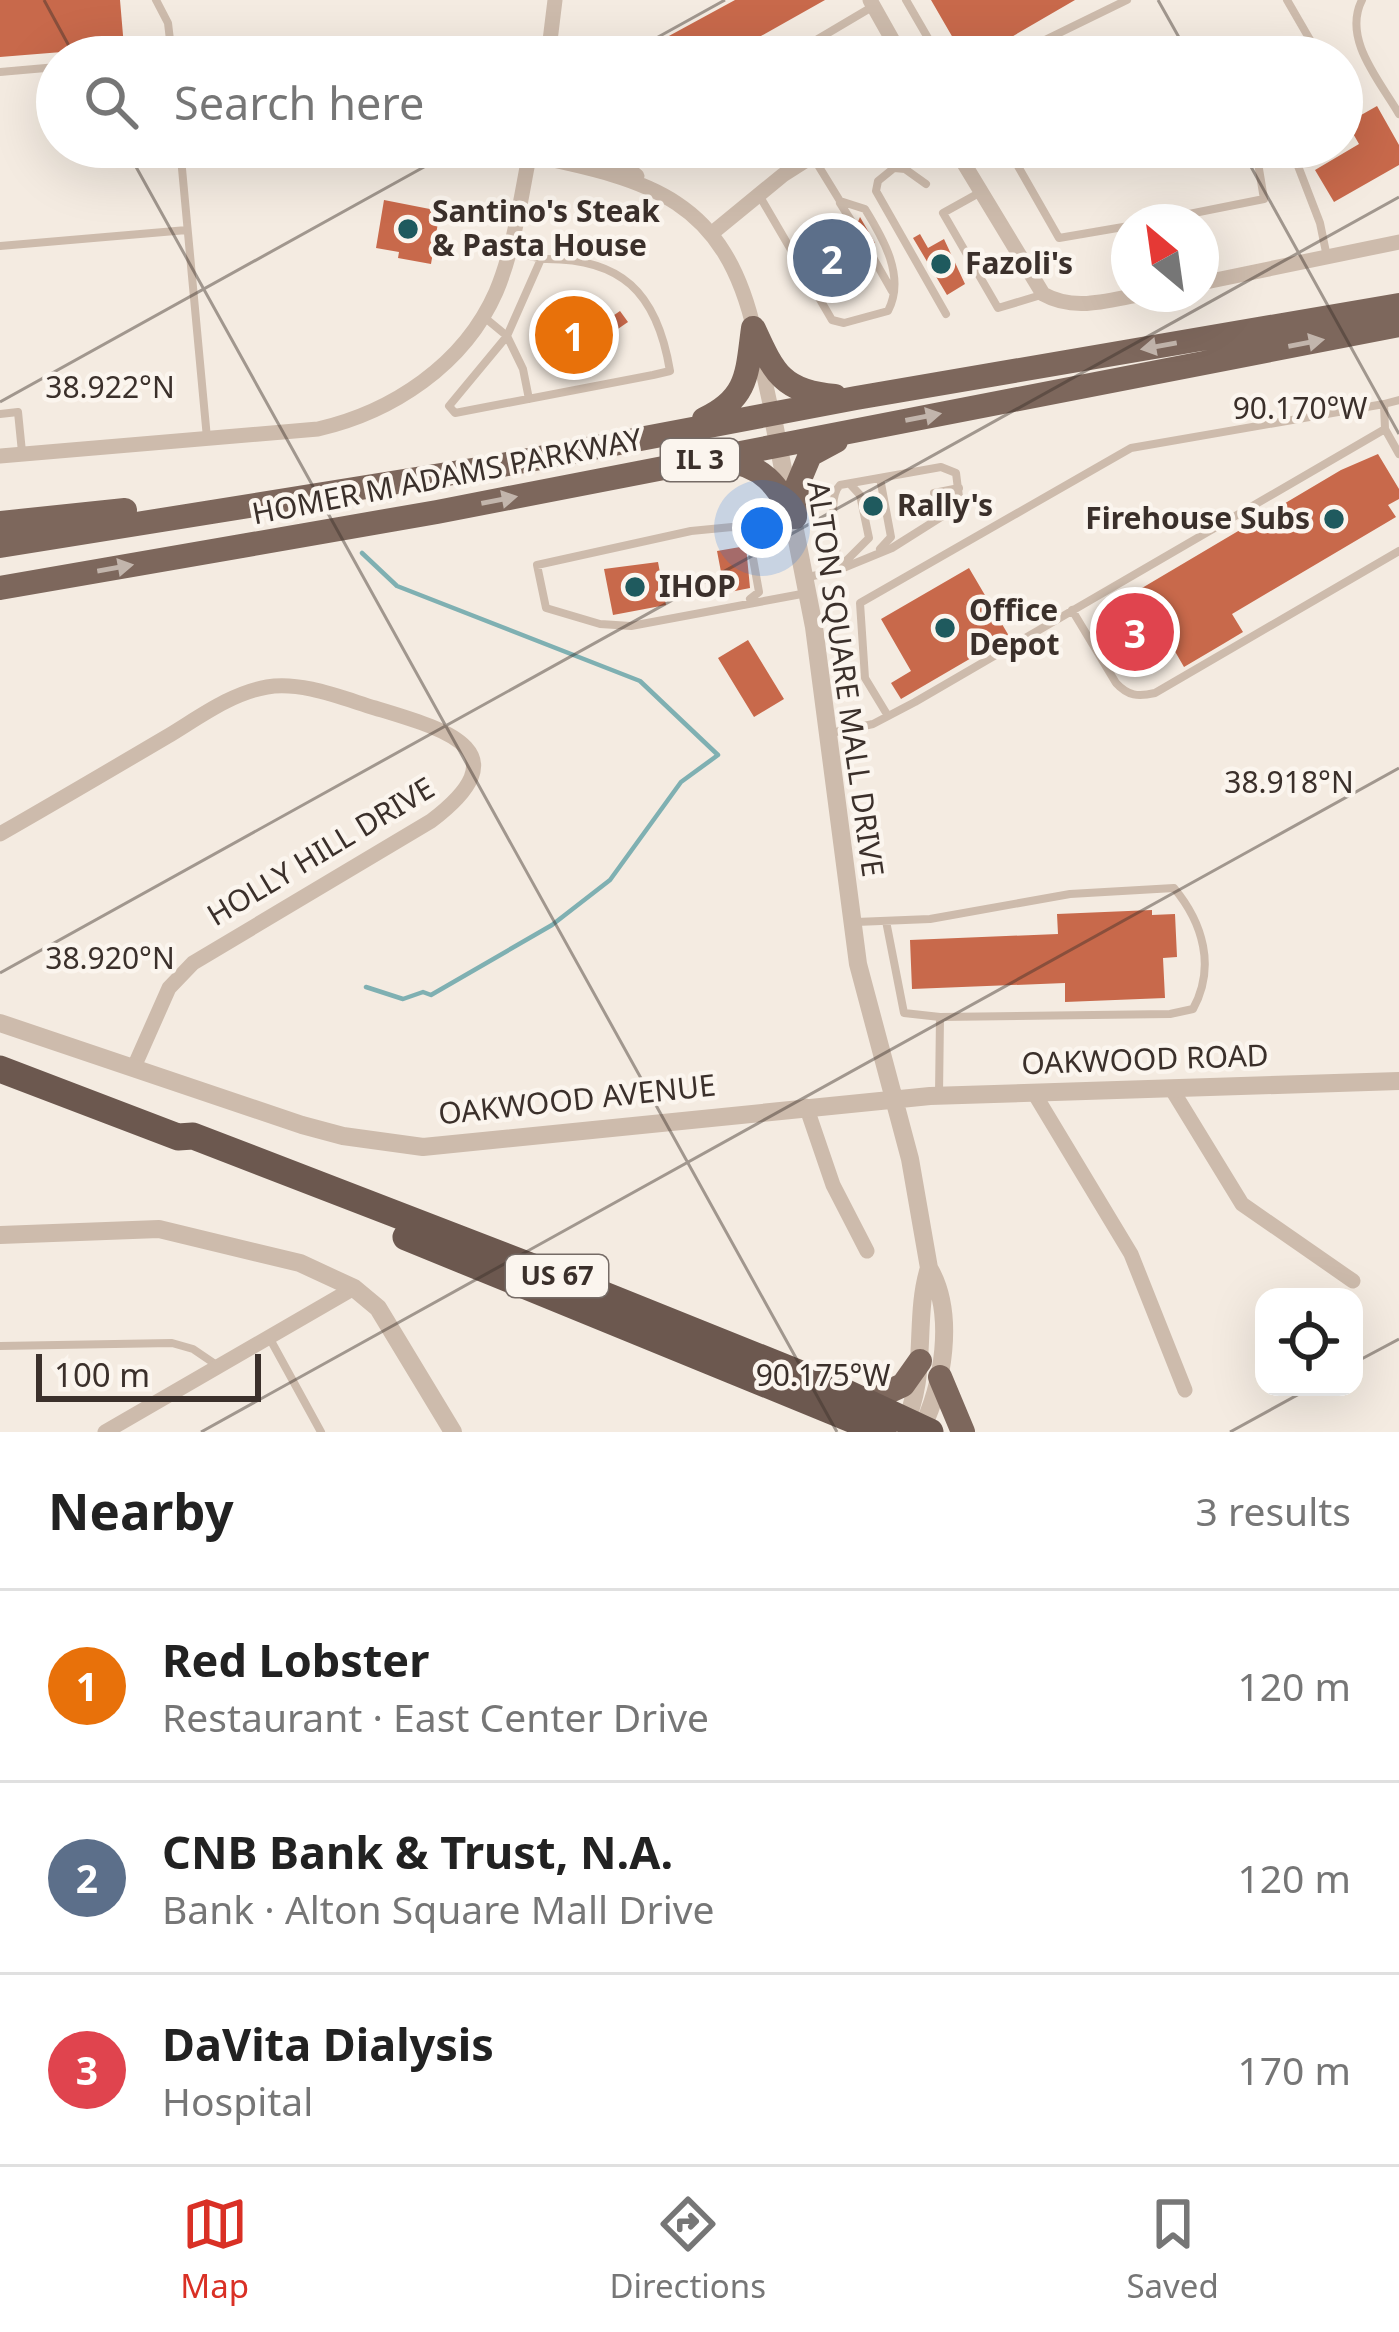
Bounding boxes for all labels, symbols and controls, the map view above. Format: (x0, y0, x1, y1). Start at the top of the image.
search box (36, 36, 1363, 168)
icon: search (78, 69, 144, 135)
text: Search here (174, 72, 424, 133)
place label: Santino's Steak & Pasta House (432, 190, 660, 265)
north arrow (1111, 204, 1219, 312)
pin: 2 (793, 213, 871, 303)
marker: Santino's Steak & Pasta House (395, 216, 421, 242)
place label: Fazoli's (965, 242, 1073, 283)
marker: Fazoli's (928, 251, 954, 277)
pin: 1 (535, 290, 613, 380)
one-way arrow (1288, 333, 1326, 352)
one-way arrow (1140, 338, 1178, 356)
text: 38.922°N (45, 366, 175, 407)
text: 90.170°W (1233, 387, 1367, 428)
one-way arrow (905, 407, 943, 426)
street label: HOMER M ADAMS PARKWAY (248, 418, 645, 533)
road number: IL 3 (661, 439, 739, 481)
street label: ALTON SQUARE MALL DRIVE (798, 478, 895, 879)
place label: Rally's (897, 484, 993, 525)
one-way arrow (481, 490, 519, 509)
marker: Rally's (860, 493, 886, 519)
place label: Firehouse Subs (1085, 497, 1310, 538)
your location (732, 498, 792, 558)
marker: Firehouse Subs (1321, 506, 1347, 532)
one-way arrow (97, 558, 135, 577)
place label: IHOP (659, 565, 736, 606)
marker: IHOP (622, 574, 648, 600)
pin: 3 (1096, 587, 1174, 677)
place label: Office Depot (969, 589, 1060, 664)
marker: Office Depot (932, 615, 958, 641)
text: 38.918°N (1224, 761, 1354, 802)
street label: HOLLY HILL DRIVE (199, 767, 441, 935)
text: 38.920°N (45, 937, 175, 978)
street label: OAKWOOD ROAD (1021, 1034, 1269, 1083)
street label: OAKWOOD AVENUE (436, 1064, 718, 1133)
road number: US 67 (506, 1255, 608, 1297)
map controls (1255, 1288, 1363, 1396)
button: locate (1255, 1288, 1363, 1396)
scale bar (36, 1348, 261, 1401)
text: 100 m (54, 1352, 150, 1397)
text: 90.175°W (756, 1354, 890, 1395)
text: Nearby (48, 1475, 234, 1545)
text: 3 results (1196, 1484, 1351, 1537)
text: Red Lobster (162, 1629, 429, 1690)
text: 1 (76, 1659, 98, 1712)
text: 120 m (1237, 1659, 1351, 1712)
text: Restaurant · East Center Drive (162, 1690, 709, 1743)
text: CNB Bank & Trust, N.A. (162, 1821, 673, 1882)
text: 2 (76, 1851, 98, 1904)
text: 120 m (1237, 1851, 1351, 1904)
text: Bank · Alton Square Mall Drive (162, 1882, 715, 1935)
text: DaVita Dialysis (162, 2013, 494, 2074)
text: 3 (76, 2043, 98, 2096)
text: 170 m (1237, 2043, 1351, 2096)
text: Hospital (162, 2074, 313, 2127)
tab: Map (180, 2191, 249, 2308)
tab: Directions (609, 2191, 766, 2308)
tab: Saved (1126, 2191, 1219, 2308)

